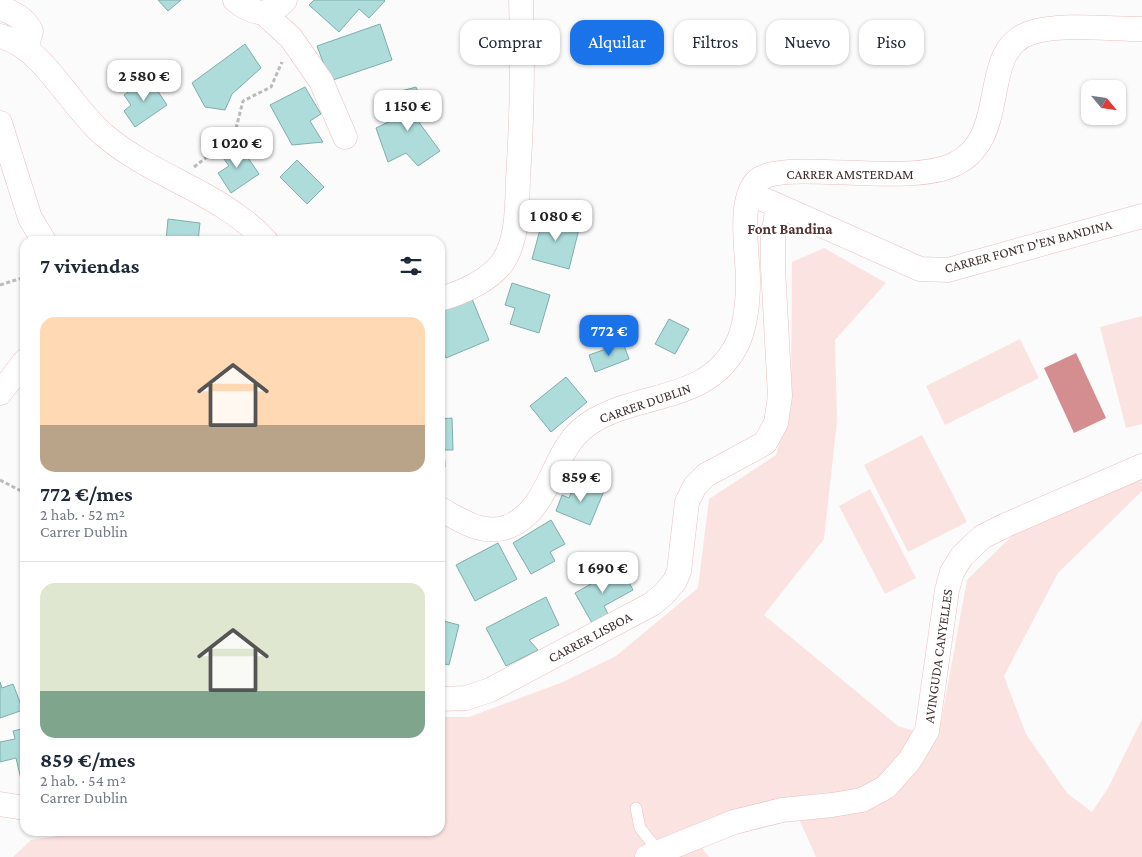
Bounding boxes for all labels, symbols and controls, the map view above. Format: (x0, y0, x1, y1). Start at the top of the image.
chip: Comprar (460, 20, 560, 65)
chip: Alquilar (570, 20, 664, 65)
chip: Filtros (674, 20, 756, 65)
chip: Nuevo (766, 20, 849, 65)
chip: Piso (859, 20, 924, 65)
pin: 2 580 € (98, 59, 190, 102)
text: 2 580 € (118, 67, 170, 84)
north arrow (1081, 80, 1126, 125)
map controls (1081, 80, 1126, 125)
pin: 1 150 € (362, 90, 454, 132)
text: 1 150 € (385, 97, 431, 114)
pin: 1 020 € (191, 126, 283, 169)
text: 1 020 € (212, 134, 262, 151)
street label: CARRER AMSTERDAM (786, 166, 914, 182)
pin: 1 080 € (510, 200, 602, 242)
text: 1 080 € (530, 207, 582, 224)
street label: CARRER FONT D'EN BANDINA (943, 216, 1113, 276)
district label: Font Bandina (747, 221, 833, 237)
icon: filters (397, 252, 425, 280)
text: 7 viviendas (40, 254, 139, 278)
pin: 772 € (574, 314, 644, 357)
text: 772 € (590, 322, 628, 339)
icon: home (188, 350, 278, 440)
street label: CARRER DUBLIN (597, 380, 693, 426)
pin: 859 € (546, 460, 616, 503)
text: 859 € (561, 468, 601, 485)
text: 772 €/mes (40, 482, 133, 506)
text: 2 hab. · 52 m² (40, 506, 125, 523)
text: Carrer Dublin (40, 523, 128, 540)
pin: 1 690 € (557, 552, 649, 594)
text: 1 690 € (578, 559, 628, 576)
street label: AVINGUDA CANYELLES (921, 587, 955, 724)
street label: CARRER LISBOA (546, 608, 635, 666)
icon: home (188, 615, 278, 705)
text: 859 €/mes (40, 748, 135, 772)
text: 2 hab. · 54 m² (40, 772, 126, 789)
text: Carrer Dublin (40, 789, 128, 806)

